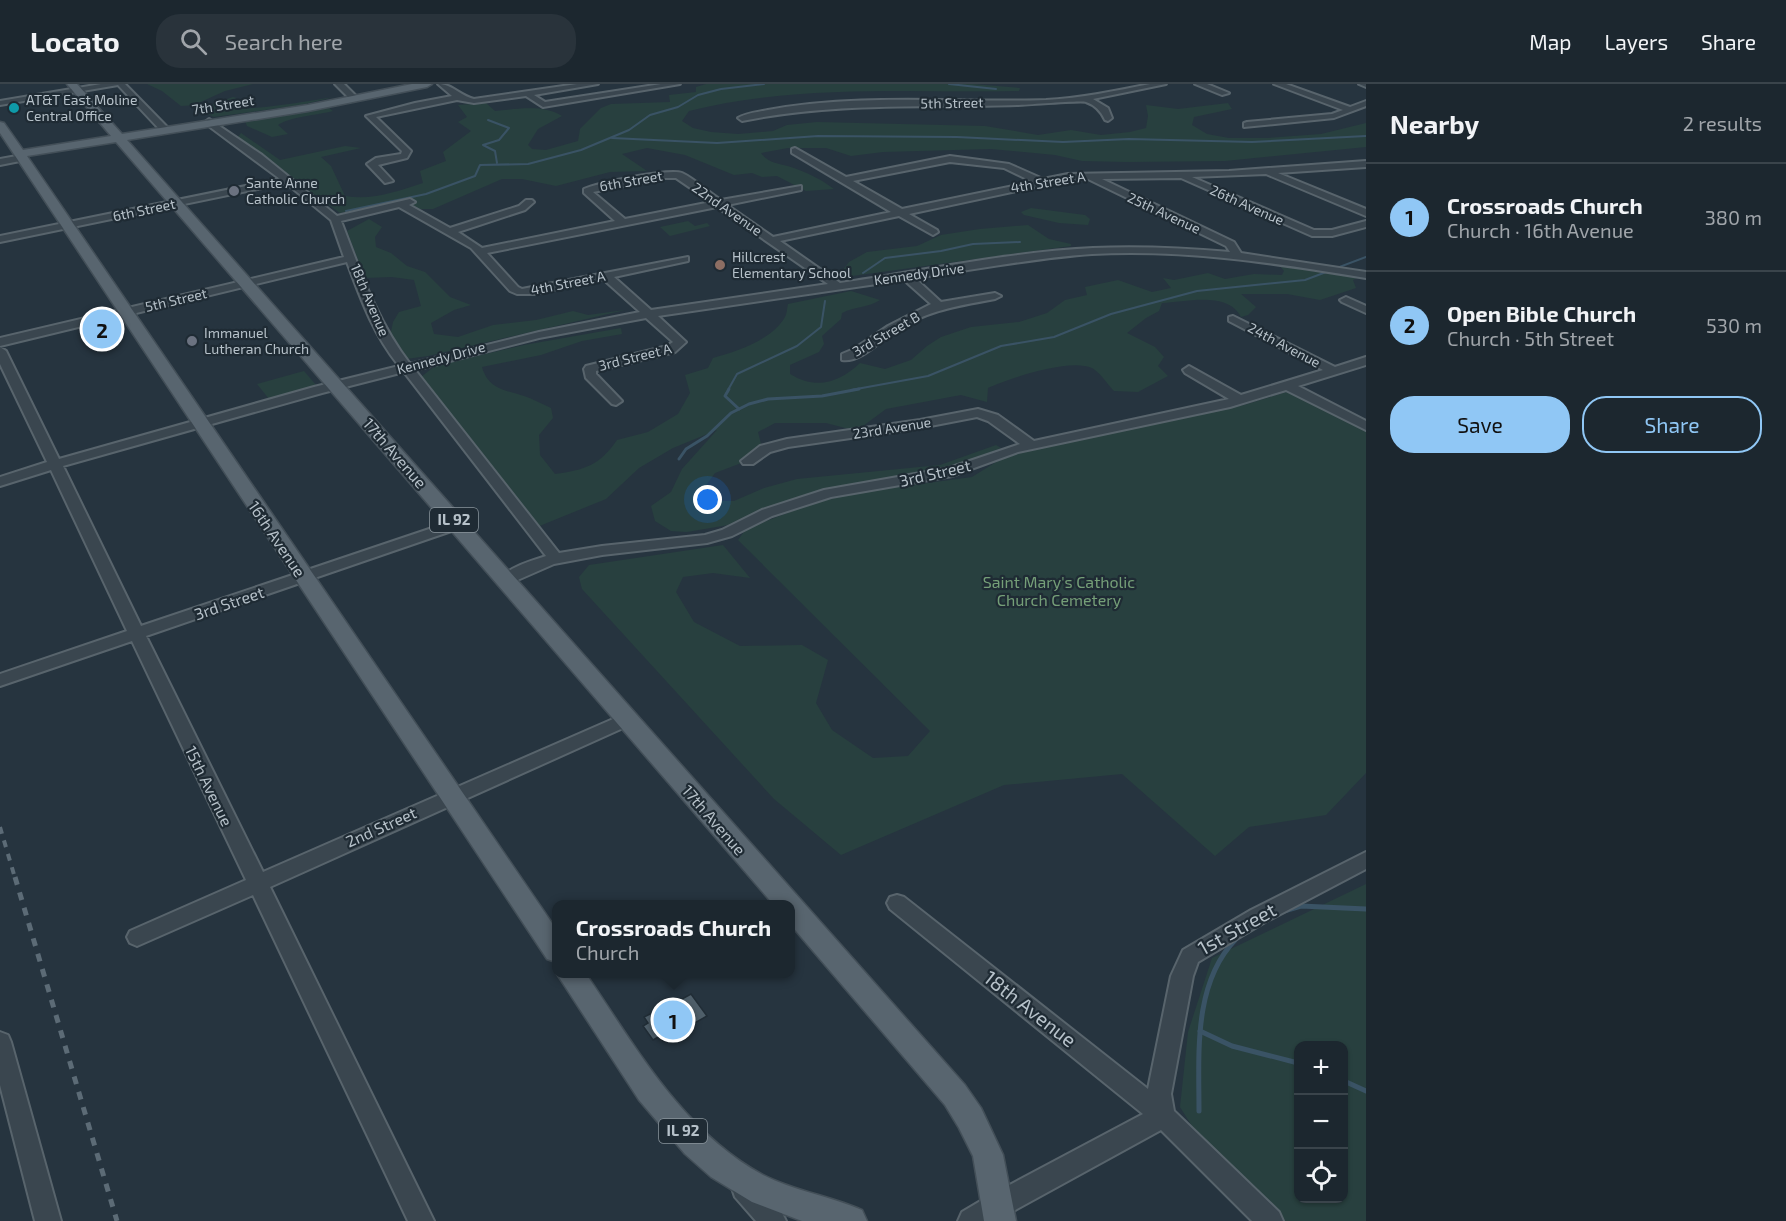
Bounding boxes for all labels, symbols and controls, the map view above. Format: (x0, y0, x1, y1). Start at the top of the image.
search box (156, 14, 576, 68)
text: Locato (30, 24, 120, 58)
icon: search (177, 25, 210, 58)
text: Search here (225, 28, 343, 54)
text: Map (1529, 29, 1571, 54)
text: Layers (1604, 29, 1668, 54)
text: Share (1701, 29, 1756, 54)
place label: AT&T East Moline Central Office (26, 91, 138, 124)
street label: 7th Street (191, 91, 255, 118)
street label: 5th Street (920, 93, 984, 112)
marker: AT&T East Moline Central Office (7, 101, 21, 115)
text: Nearby (1390, 108, 1479, 139)
text: 2 results (1683, 111, 1762, 135)
street label: 6th Street (598, 167, 664, 194)
street label: 4th Street A (1009, 167, 1087, 196)
place label: Sante Anne Catholic Church (246, 174, 345, 207)
street label: 22nd Avenue (689, 178, 766, 239)
street label: 26th Avenue (1208, 181, 1287, 228)
marker: Sante Anne Catholic Church (227, 184, 241, 198)
street label: 25th Avenue (1125, 188, 1203, 237)
text: Crossroads Church (1447, 192, 1643, 218)
street label: 6th Street (111, 195, 177, 224)
text: 1 (1405, 205, 1414, 229)
text: 380 m (1705, 205, 1762, 229)
text: Church · 16th Avenue (1447, 218, 1634, 242)
place label: Hillcrest Elementary School (732, 248, 852, 281)
marker: Hillcrest Elementary School (713, 258, 727, 272)
street label: Kennedy Drive (873, 259, 965, 288)
street label: 18th Avenue (348, 261, 393, 339)
street label: 4th Street A (529, 267, 607, 298)
street label: 5th Street (143, 284, 208, 315)
text: Open Bible Church (1447, 300, 1636, 326)
pin: 2 (82, 306, 122, 352)
street label: 3rd Street B (849, 307, 923, 360)
text: 2 (1404, 313, 1415, 337)
text: 530 m (1706, 313, 1762, 337)
street label: 24th Avenue (1245, 318, 1323, 371)
place label: Immanuel Lutheran Church (204, 324, 309, 357)
text: Church · 5th Street (1447, 326, 1614, 350)
marker: Immanuel Lutheran Church (185, 334, 199, 348)
street label: Kennedy Drive (395, 338, 487, 377)
street label: 3rd Street A (597, 339, 674, 374)
button: Save (1390, 396, 1570, 453)
button: Share (1582, 396, 1762, 453)
street label: 23rd Avenue (852, 413, 932, 442)
street label: 17th Avenue (360, 414, 431, 492)
street label: 3rd Street (897, 455, 972, 490)
your location (693, 485, 722, 514)
street label: 16th Avenue (245, 497, 310, 580)
road number: IL 92 (430, 508, 478, 532)
park label: Saint Mary's Catholic Church Cemetery (983, 572, 1135, 609)
street label: 3rd Street (192, 582, 266, 623)
street label: 15th Avenue (182, 742, 237, 829)
street label: 17th Avenue (679, 781, 750, 859)
street label: 2nd Street (342, 803, 419, 851)
street label: 1st Street (1193, 897, 1280, 959)
popup (552, 900, 795, 978)
text: Crossroads Church (576, 914, 771, 940)
text: Church (576, 940, 639, 964)
street label: 18th Avenue (980, 965, 1081, 1052)
pin: 1 (654, 998, 692, 1042)
map controls (1294, 1041, 1348, 1203)
button: + (1294, 1041, 1348, 1095)
button: − (1294, 1095, 1348, 1149)
road number: IL 92 (659, 1119, 707, 1143)
button: locate (1294, 1149, 1348, 1203)

